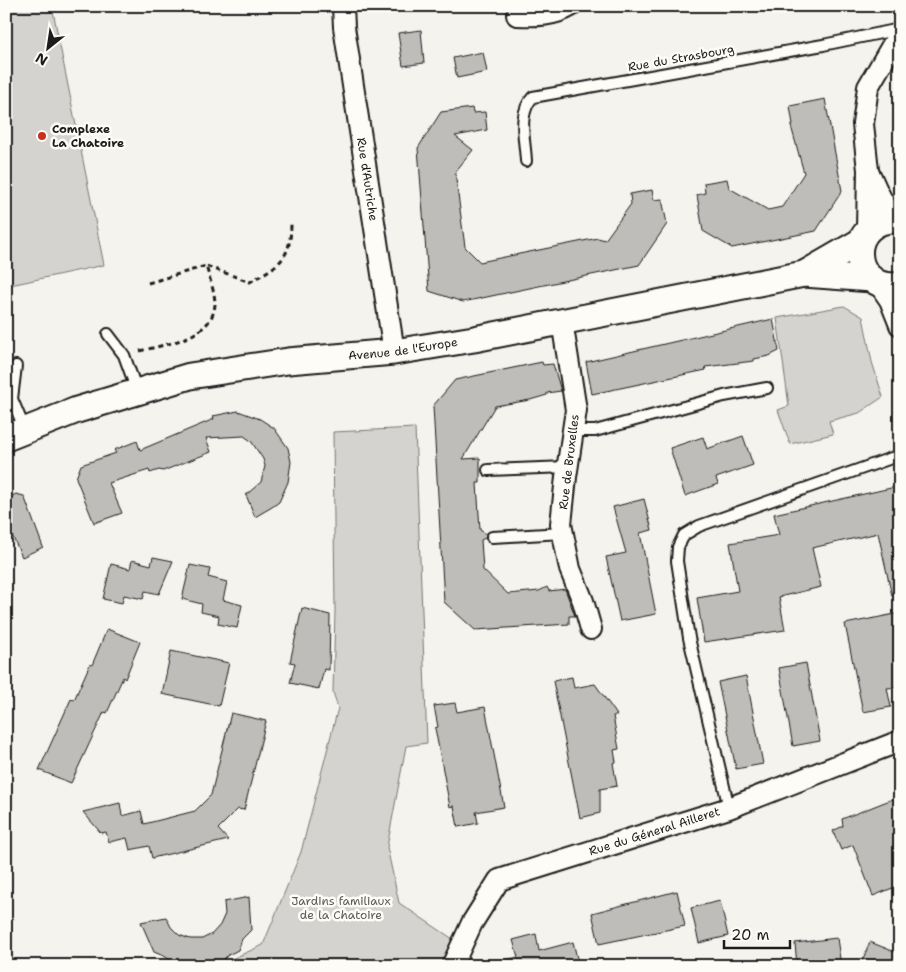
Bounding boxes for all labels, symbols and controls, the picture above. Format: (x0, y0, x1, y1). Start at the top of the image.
north arrow (22, 22, 72, 72)
street label: Rue du Strasbourg (627, 41, 735, 75)
text: N (32, 49, 51, 70)
place label: Complexe La Chatoire (52, 121, 124, 151)
marker: Complexe La Chatoire (36, 130, 48, 142)
street label: Rue d'Autriche (353, 136, 382, 222)
street label: Avenue de l'Europe (347, 334, 459, 364)
street label: Rue de Bruxelles (555, 413, 583, 511)
street label: Rue du Géneral Ailleret (587, 803, 722, 859)
park label: Jardins familiaux de la Chatoire (291, 893, 391, 923)
scale bar (724, 917, 790, 949)
text: 20 m (731, 925, 770, 945)

